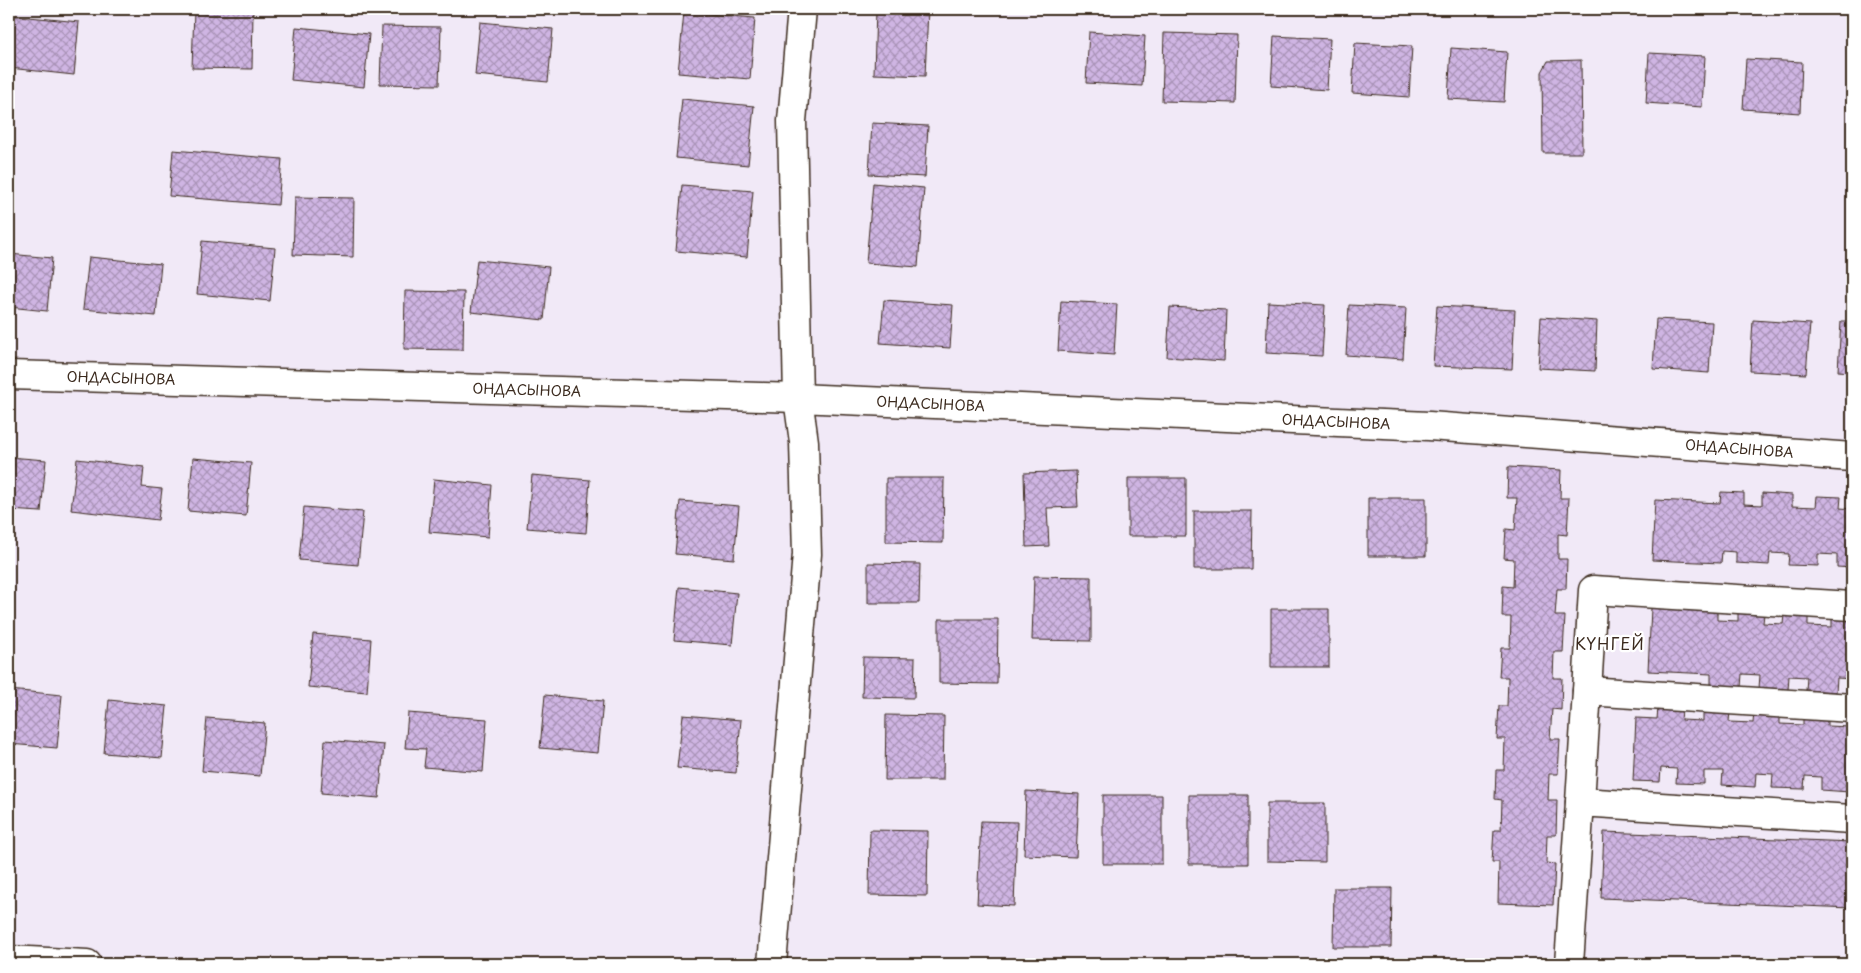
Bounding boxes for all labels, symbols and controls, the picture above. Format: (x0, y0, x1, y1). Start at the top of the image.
street label: ОНДАСЫНОВА (66, 366, 176, 390)
street label: ОНДАСЫНОВА (472, 378, 581, 402)
street label: ОНДАСЫНОВА (876, 390, 985, 416)
street label: ОНДАСЫНОВА (1281, 408, 1391, 434)
street label: ОНДАСЫНОВА (1684, 434, 1794, 463)
district label: КҮНГЕЙ (1575, 631, 1645, 655)

